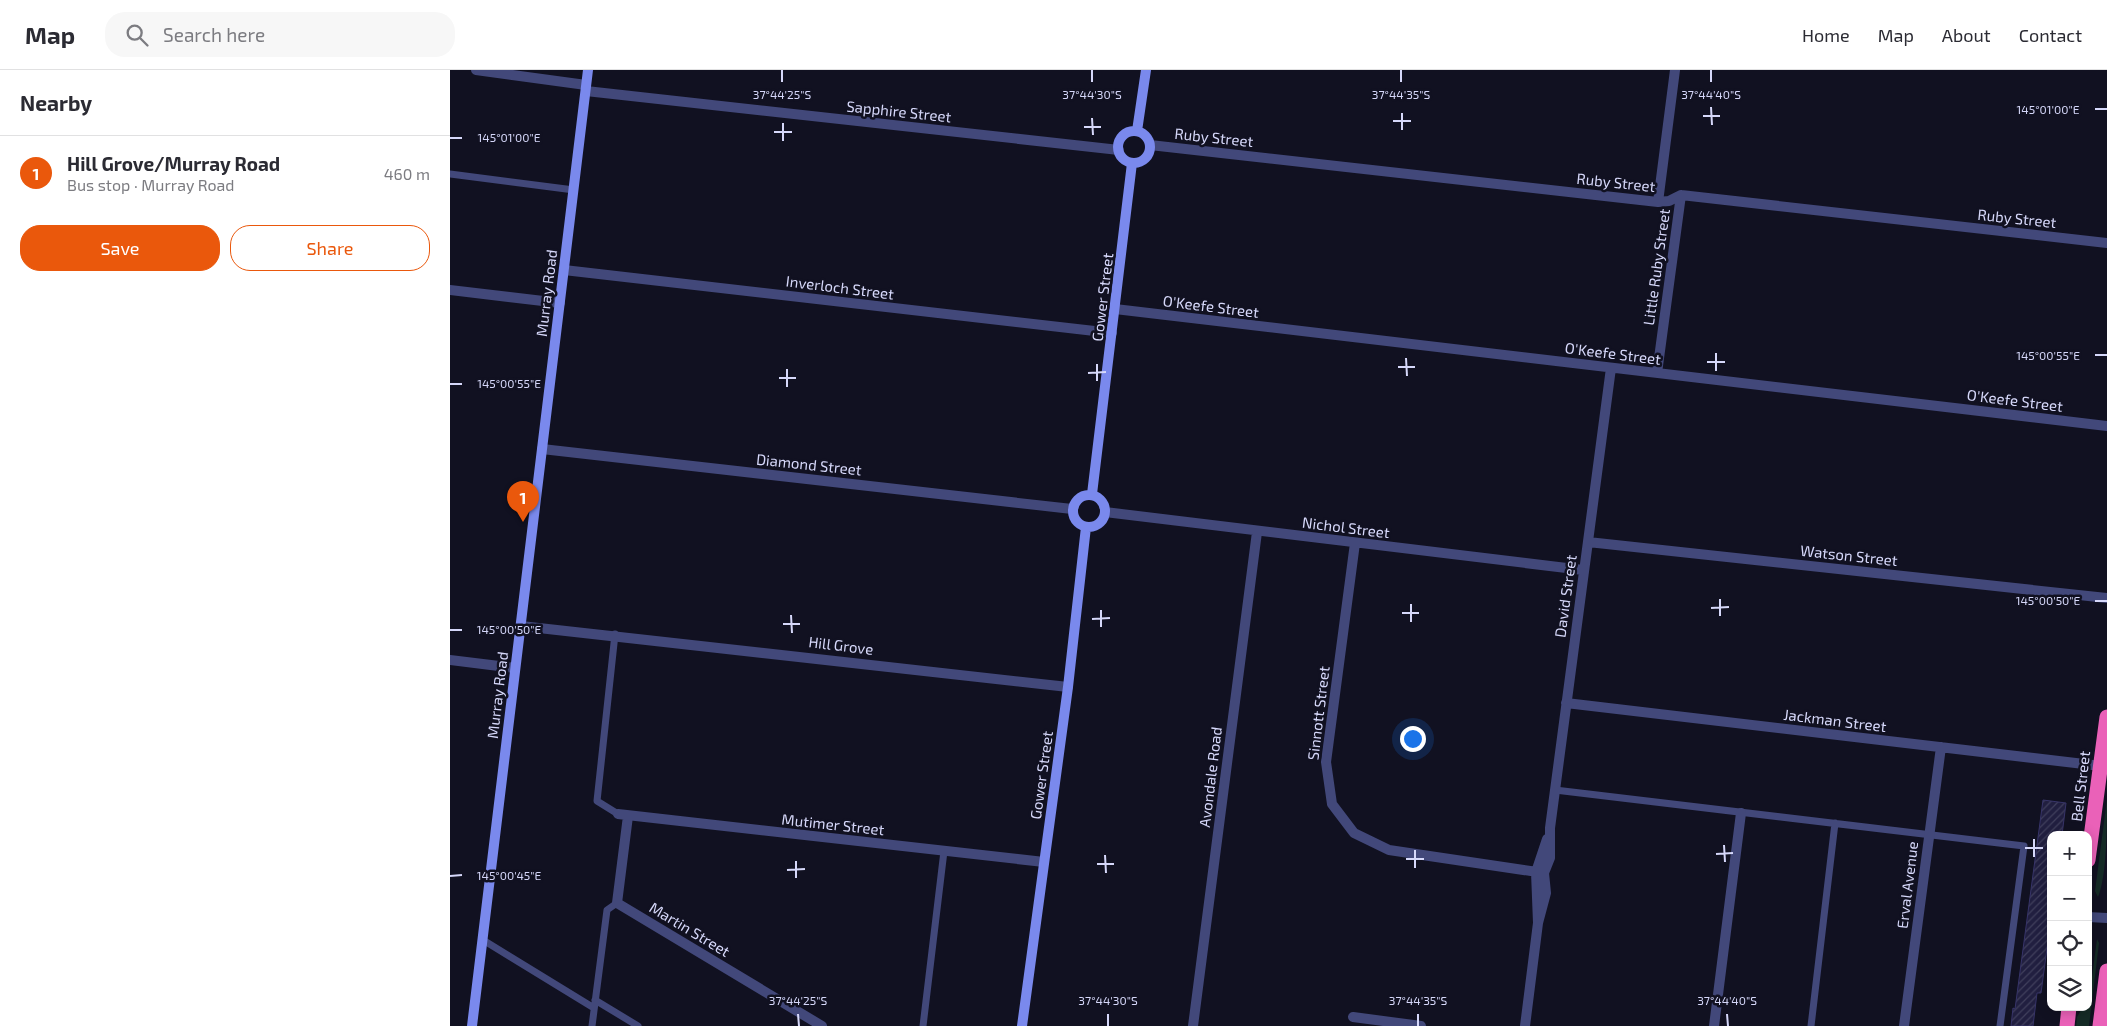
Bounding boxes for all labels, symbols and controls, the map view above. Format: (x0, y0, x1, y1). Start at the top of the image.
search box (105, 12, 455, 57)
text: Map (25, 20, 75, 49)
icon: search (123, 21, 151, 49)
text: Search here (163, 23, 265, 46)
text: Home (1802, 24, 1850, 46)
text: Map (1878, 24, 1914, 46)
text: About (1942, 24, 1991, 46)
text: Contact (2019, 24, 2082, 46)
text: 37°44'25"S (753, 87, 812, 101)
text: 37°44'30"S (1062, 87, 1122, 101)
text: 37°44'35"S (1372, 87, 1430, 101)
text: 37°44'40"S (1681, 87, 1741, 101)
text: Nearby (20, 90, 92, 115)
street label: Sapphire Street (846, 97, 953, 125)
text: 145°01'00"E (2017, 102, 2080, 116)
street label: Ruby Street (1174, 124, 1254, 150)
text: 145°01'00"E (478, 130, 541, 144)
text: Hill Grove/Murray Road (67, 152, 280, 175)
text: 1 (33, 164, 39, 183)
text: 460 m (384, 164, 430, 183)
street label: Ruby Street (1576, 169, 1656, 195)
text: Bus stop · Murray Road (67, 175, 235, 194)
street label: Ruby Street (1977, 205, 2057, 231)
street label: Little Ruby Street (1639, 207, 1673, 327)
button: Save (20, 225, 220, 271)
button: Share (230, 225, 430, 271)
street label: Murray Road (532, 248, 560, 338)
street label: Gower Street (1088, 251, 1116, 342)
street label: Inverloch Street (785, 271, 895, 303)
street label: O'Keefe Street (1162, 291, 1260, 321)
street label: O'Keefe Street (1564, 338, 1662, 368)
text: 145°00'55"E (2016, 348, 2080, 362)
text: 145°00'55"E (477, 376, 541, 390)
street label: O'Keefe Street (1966, 385, 2064, 415)
street label: Diamond Street (755, 450, 863, 479)
pin: 1 (507, 481, 539, 522)
street label: Nichol Street (1301, 513, 1391, 541)
street label: Watson Street (1799, 541, 1899, 569)
street label: David Street (1550, 553, 1580, 639)
text: 145°00'50"E (2016, 593, 2081, 607)
text: 145°00'50"E (477, 622, 542, 636)
street label: Hill Grove (808, 632, 874, 658)
street label: Murray Road (483, 650, 511, 740)
street label: Sinnott Street (1303, 665, 1333, 761)
street label: Jackman Street (1783, 705, 1888, 735)
street label: Avondale Road (1195, 726, 1225, 828)
your location (1400, 726, 1426, 752)
street label: Gower Street (1026, 729, 1056, 820)
street label: Bell Street (2067, 749, 2093, 822)
street label: Mutimer Street (781, 810, 885, 838)
map controls (2047, 831, 2092, 1011)
button: + (2047, 831, 2092, 876)
street label: Erval Avenue (1893, 840, 1921, 930)
text: 145°00'45"E (477, 868, 542, 882)
button: − (2047, 876, 2092, 921)
street label: Martin Street (647, 898, 734, 960)
button: locate (2047, 921, 2092, 966)
button: layers (2047, 966, 2092, 1011)
text: 37°44'25"S (769, 993, 828, 1007)
text: 37°44'30"S (1078, 993, 1138, 1007)
text: 37°44'35"S (1389, 993, 1447, 1007)
text: 37°44'40"S (1697, 993, 1757, 1007)

